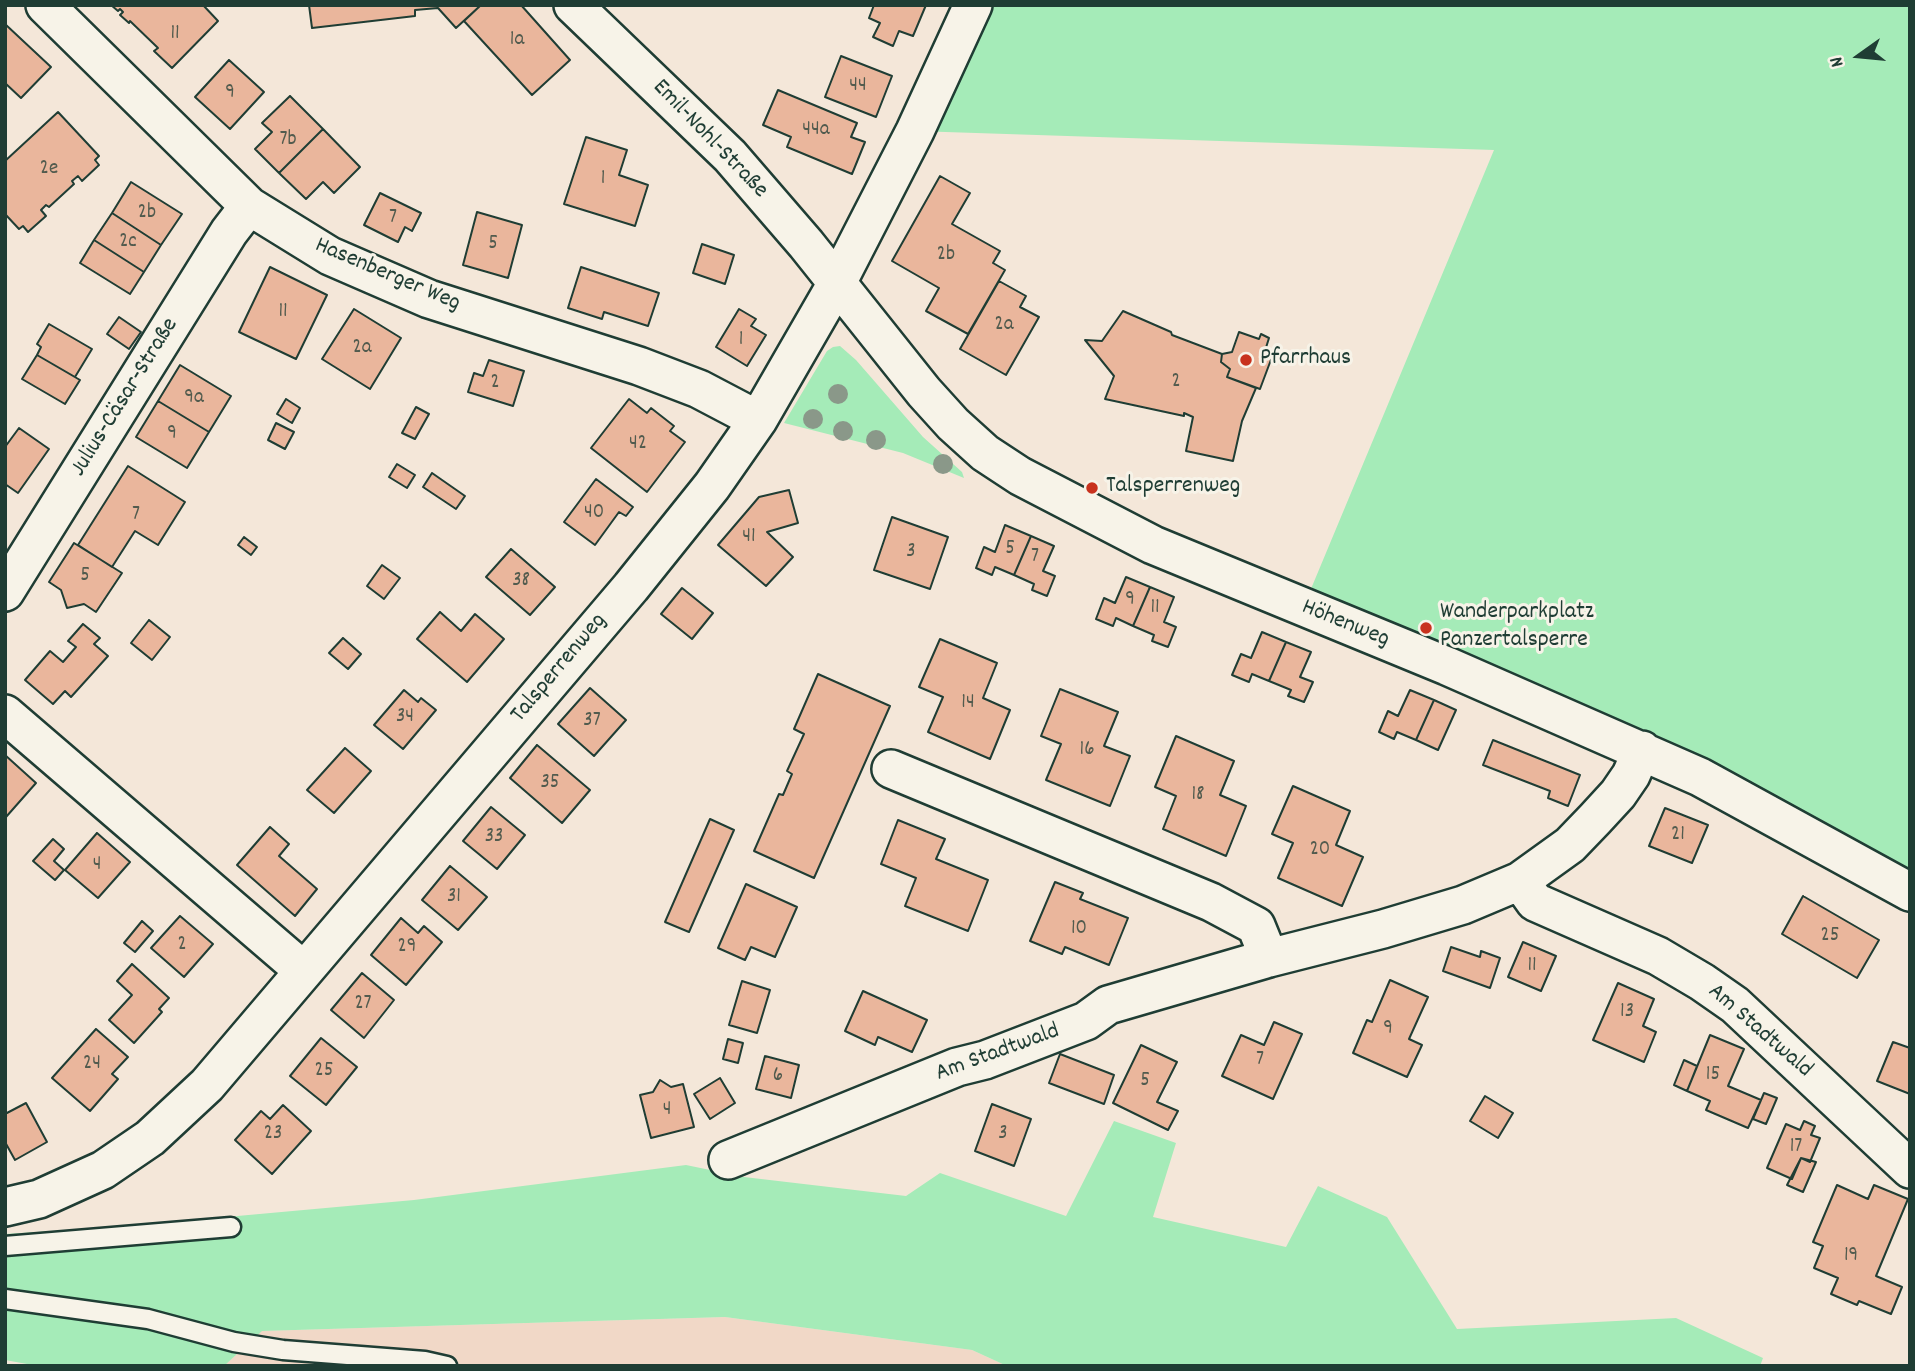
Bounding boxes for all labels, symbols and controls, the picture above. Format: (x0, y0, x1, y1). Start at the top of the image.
north arrow (1824, 21, 1894, 91)
house number: 11 (170, 22, 180, 48)
house number: 1a (510, 28, 524, 54)
text: N (1824, 54, 1852, 70)
street label: Emil-Nohl-Straße (645, 74, 773, 206)
house number: 44 (849, 74, 867, 100)
house number: 9 (225, 81, 235, 107)
house number: 44a (802, 118, 830, 144)
house number: 7b (279, 128, 297, 154)
house number: 2e (40, 157, 58, 183)
house number: 1 (601, 167, 605, 193)
house number: 2b (138, 201, 156, 227)
house number: 7 (389, 206, 397, 232)
house number: 2c (119, 230, 137, 256)
street label: Hasenberger Weg (310, 232, 464, 320)
house number: 5 (488, 232, 498, 258)
house number: 2b (937, 243, 955, 269)
house number: 11 (278, 300, 288, 326)
street label: Julius-Cäsar-Straße (66, 313, 186, 483)
house number: 2a (994, 313, 1014, 339)
house number: 1 (739, 328, 743, 354)
house number: 2a (352, 336, 372, 362)
place label: Pfarrhaus (1260, 346, 1351, 374)
marker: Pfarrhaus (1238, 352, 1254, 368)
house number: 2 (1171, 370, 1181, 396)
house number: 2 (490, 371, 500, 397)
house number: 9a (184, 386, 204, 412)
house number: 9 (167, 422, 177, 448)
house number: 42 (629, 432, 647, 458)
place label: Talsperrenweg (1106, 474, 1240, 502)
marker: Talsperrenweg (1084, 480, 1100, 496)
house number: 40 (584, 501, 604, 527)
house number: 7 (132, 503, 140, 529)
house number: 41 (742, 525, 756, 551)
house number: 5 (1005, 537, 1015, 563)
house number: 3 (906, 540, 916, 566)
house number: 7 (1031, 545, 1039, 571)
house number: 5 (80, 564, 90, 590)
house number: 38 (512, 569, 530, 595)
house number: 9 (1125, 588, 1135, 614)
street label: Höhenweg (1297, 594, 1393, 656)
house number: 11 (1150, 596, 1160, 622)
place label: Wanderparkplatz Panzertalsperre (1440, 600, 1594, 656)
street label: Talsperrenweg (506, 608, 614, 730)
marker: Wanderparkplatz Panzertalsperre (1418, 620, 1434, 636)
house number: 14 (961, 691, 975, 717)
house number: 34 (396, 705, 414, 731)
house number: 37 (583, 709, 601, 735)
house number: 16 (1080, 738, 1094, 764)
house number: 35 (540, 771, 560, 797)
house number: 18 (1191, 783, 1205, 809)
house number: 21 (1671, 823, 1685, 849)
house number: 33 (485, 825, 503, 851)
house number: 20 (1310, 838, 1330, 864)
house number: 4 (93, 853, 101, 879)
house number: 31 (447, 885, 461, 911)
house number: 10 (1071, 917, 1087, 943)
house number: 25 (1821, 924, 1839, 950)
house number: 2 (177, 933, 187, 959)
house number: 29 (398, 935, 416, 961)
house number: 11 (1527, 954, 1537, 980)
street label: Am Stadtwald (1701, 979, 1817, 1085)
house number: 27 (354, 992, 372, 1018)
house number: 13 (1620, 1000, 1634, 1026)
house number: 9 (1383, 1017, 1393, 1043)
street label: Am Stadtwald (932, 1018, 1064, 1090)
house number: 7 (1256, 1048, 1264, 1074)
house number: 24 (83, 1052, 101, 1078)
house number: 25 (315, 1059, 333, 1085)
house number: 15 (1706, 1063, 1720, 1089)
house number: 6 (773, 1064, 783, 1090)
house number: 5 (1140, 1069, 1150, 1095)
house number: 4 (663, 1098, 671, 1124)
house number: 23 (264, 1122, 282, 1148)
house number: 3 (998, 1122, 1008, 1148)
house number: 17 (1790, 1135, 1802, 1161)
house number: 19 (1844, 1244, 1858, 1270)

